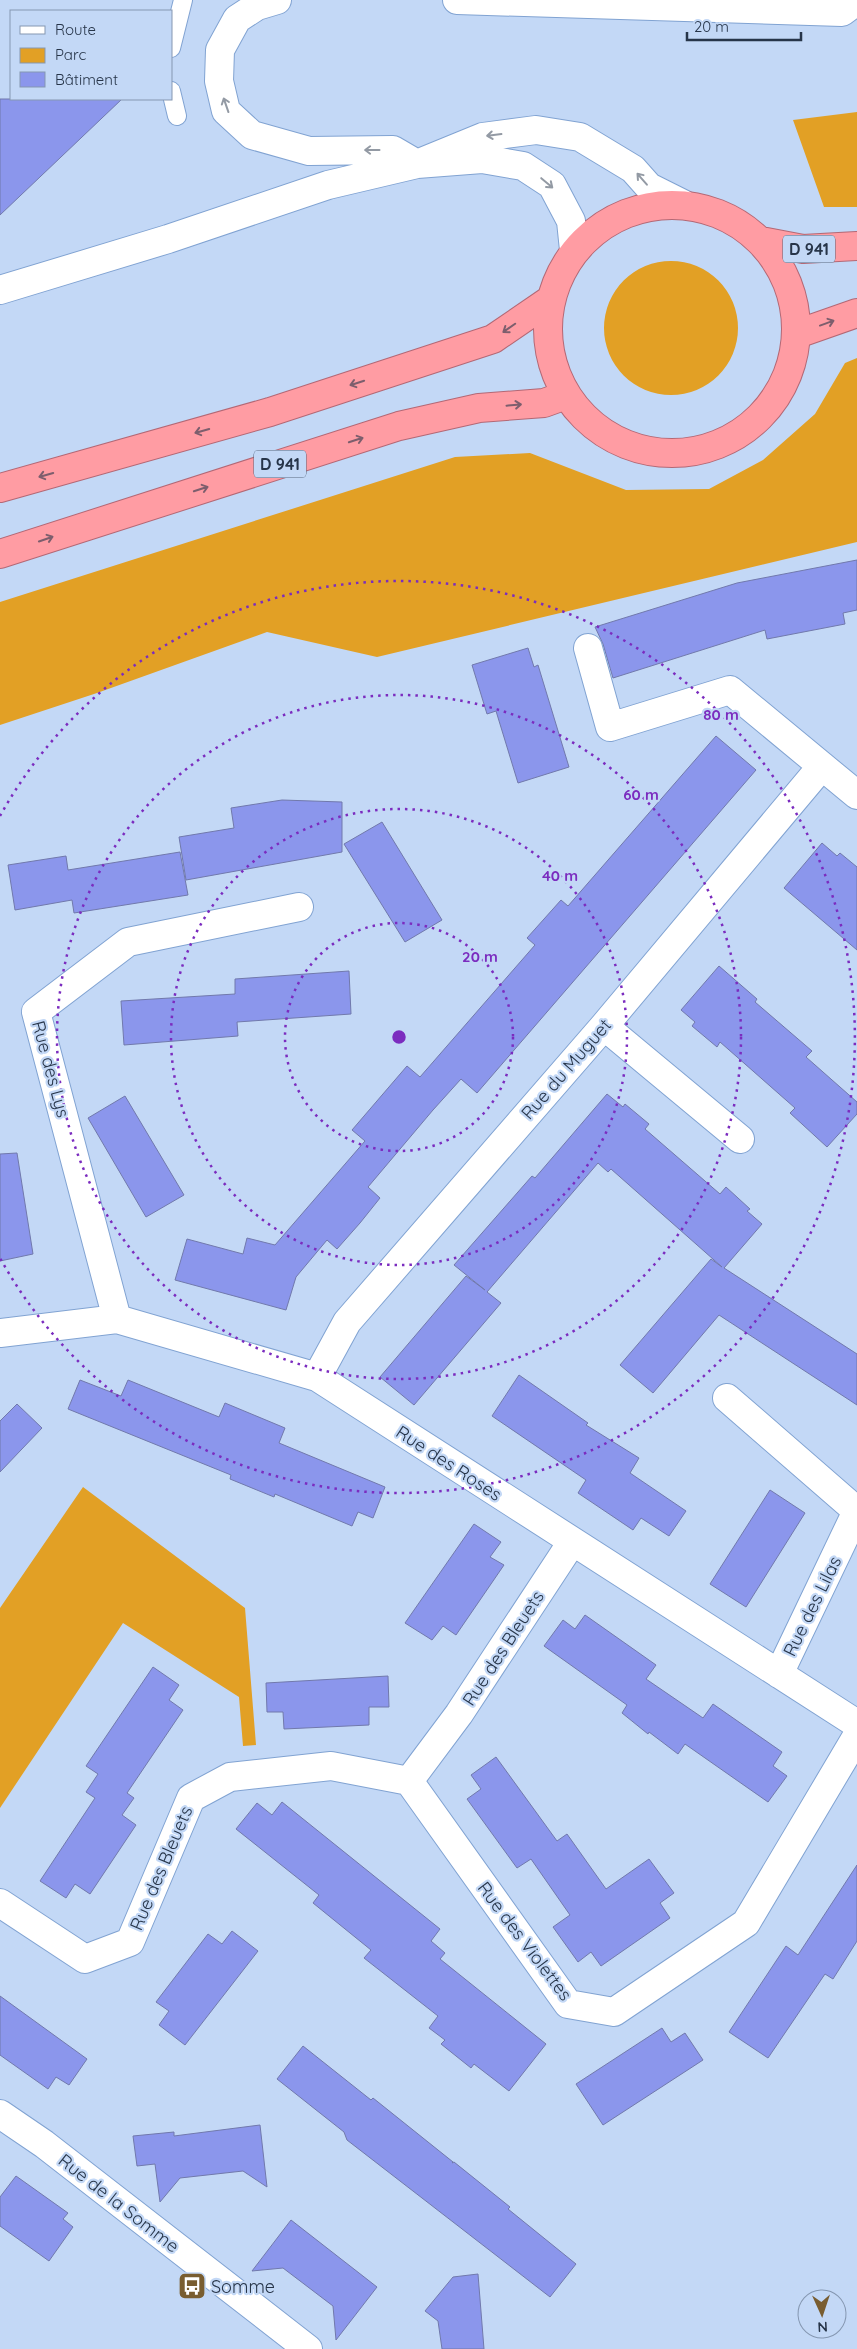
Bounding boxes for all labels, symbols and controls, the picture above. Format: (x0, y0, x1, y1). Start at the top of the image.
legend (10, 10, 172, 100)
scale bar (687, 10, 801, 42)
text: 20 m (694, 17, 729, 36)
text: Route (55, 20, 96, 39)
text: Parc (55, 45, 86, 64)
text: Bâtiment (55, 70, 118, 89)
one-way arrow (221, 98, 230, 113)
one-way arrow (486, 130, 502, 140)
one-way arrow (364, 146, 380, 155)
one-way arrow (636, 173, 648, 186)
one-way arrow (540, 177, 553, 188)
road number: D 941 (783, 235, 835, 262)
one-way arrow (818, 318, 834, 327)
one-way arrow (503, 323, 517, 333)
one-way arrow (350, 379, 366, 388)
one-way arrow (506, 400, 522, 410)
one-way arrow (195, 427, 211, 436)
one-way arrow (347, 434, 363, 444)
road number: D 941 (254, 450, 306, 478)
one-way arrow (38, 471, 54, 480)
one-way arrow (192, 484, 208, 493)
one-way arrow (38, 534, 53, 543)
text: 80 m (703, 705, 739, 724)
text: 60 m (623, 785, 659, 804)
text: 40 m (542, 866, 578, 885)
text: 20 m (462, 947, 498, 966)
street label: Rue du Muguet (516, 1014, 616, 1124)
street label: Rue des Lys (27, 1018, 75, 1120)
centre of rings (390, 1028, 408, 1046)
street label: Rue des Roses (392, 1420, 506, 1506)
street label: Rue des Lilas (778, 1552, 846, 1660)
street label: Rue des Bleuets (457, 1586, 549, 1710)
street label: Rue des Bleuets (124, 1802, 198, 1934)
street label: Rue des Violettes (473, 1877, 577, 2005)
street label: Rue de la Somme (54, 2149, 184, 2257)
bus stop icon: Somme (177, 2271, 207, 2301)
place label: Somme (211, 2275, 275, 2298)
north arrow (797, 2289, 847, 2339)
text: N (817, 2318, 828, 2336)

